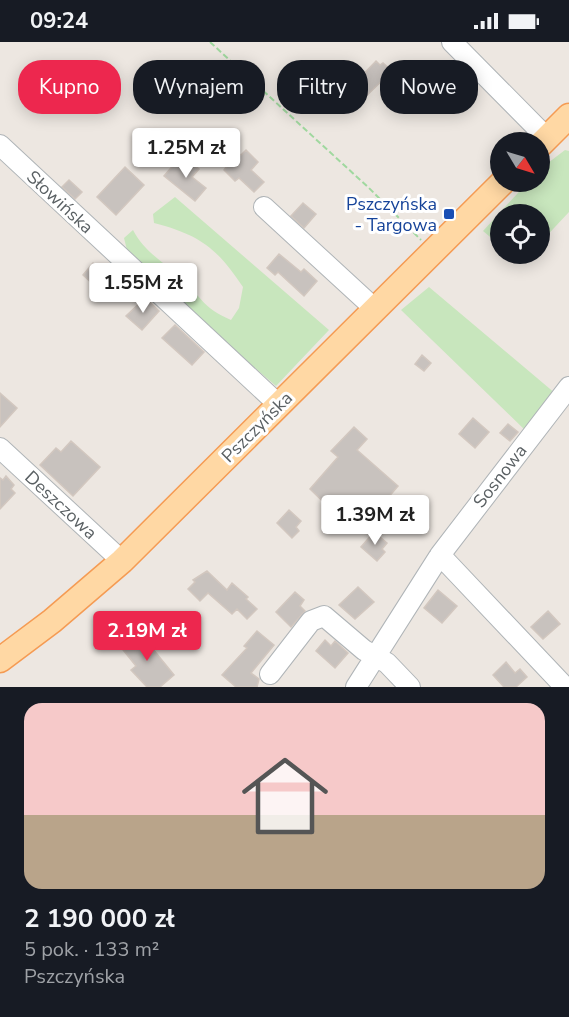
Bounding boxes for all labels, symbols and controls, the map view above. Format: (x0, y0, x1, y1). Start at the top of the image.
text: 09:24 (30, 6, 88, 36)
chip: Kupno (18, 60, 121, 114)
chip: Wynajem (133, 60, 265, 114)
chip: Filtry (277, 60, 368, 114)
chip: Nowe (380, 60, 478, 114)
pin: 1.25M zł (124, 128, 248, 179)
north arrow (490, 132, 550, 192)
map controls (490, 132, 550, 264)
text: 1.25M zł (146, 134, 226, 161)
street label: Słowińska (22, 165, 98, 239)
place label: Pszczyńska - Targowa (346, 192, 437, 237)
button: locate (490, 204, 550, 264)
marker: Pszczyńska - Targowa (442, 207, 456, 221)
pin: 1.55M zł (81, 263, 205, 314)
text: 1.55M zł (103, 269, 183, 296)
street label: Pszczyńska (216, 386, 298, 468)
street label: Sosnowa (468, 439, 532, 513)
street label: Deszczowa (20, 465, 102, 545)
pin: 1.39M zł (313, 495, 437, 546)
text: 1.39M zł (335, 501, 415, 528)
pin: 2.19M zł (85, 611, 209, 662)
text: 2.19M zł (107, 617, 187, 644)
icon: home (231, 742, 339, 850)
text: 2 190 000 zł (24, 901, 175, 936)
text: 5 pok. · 133 m² (24, 936, 159, 963)
text: Pszczyńska (24, 963, 125, 990)

